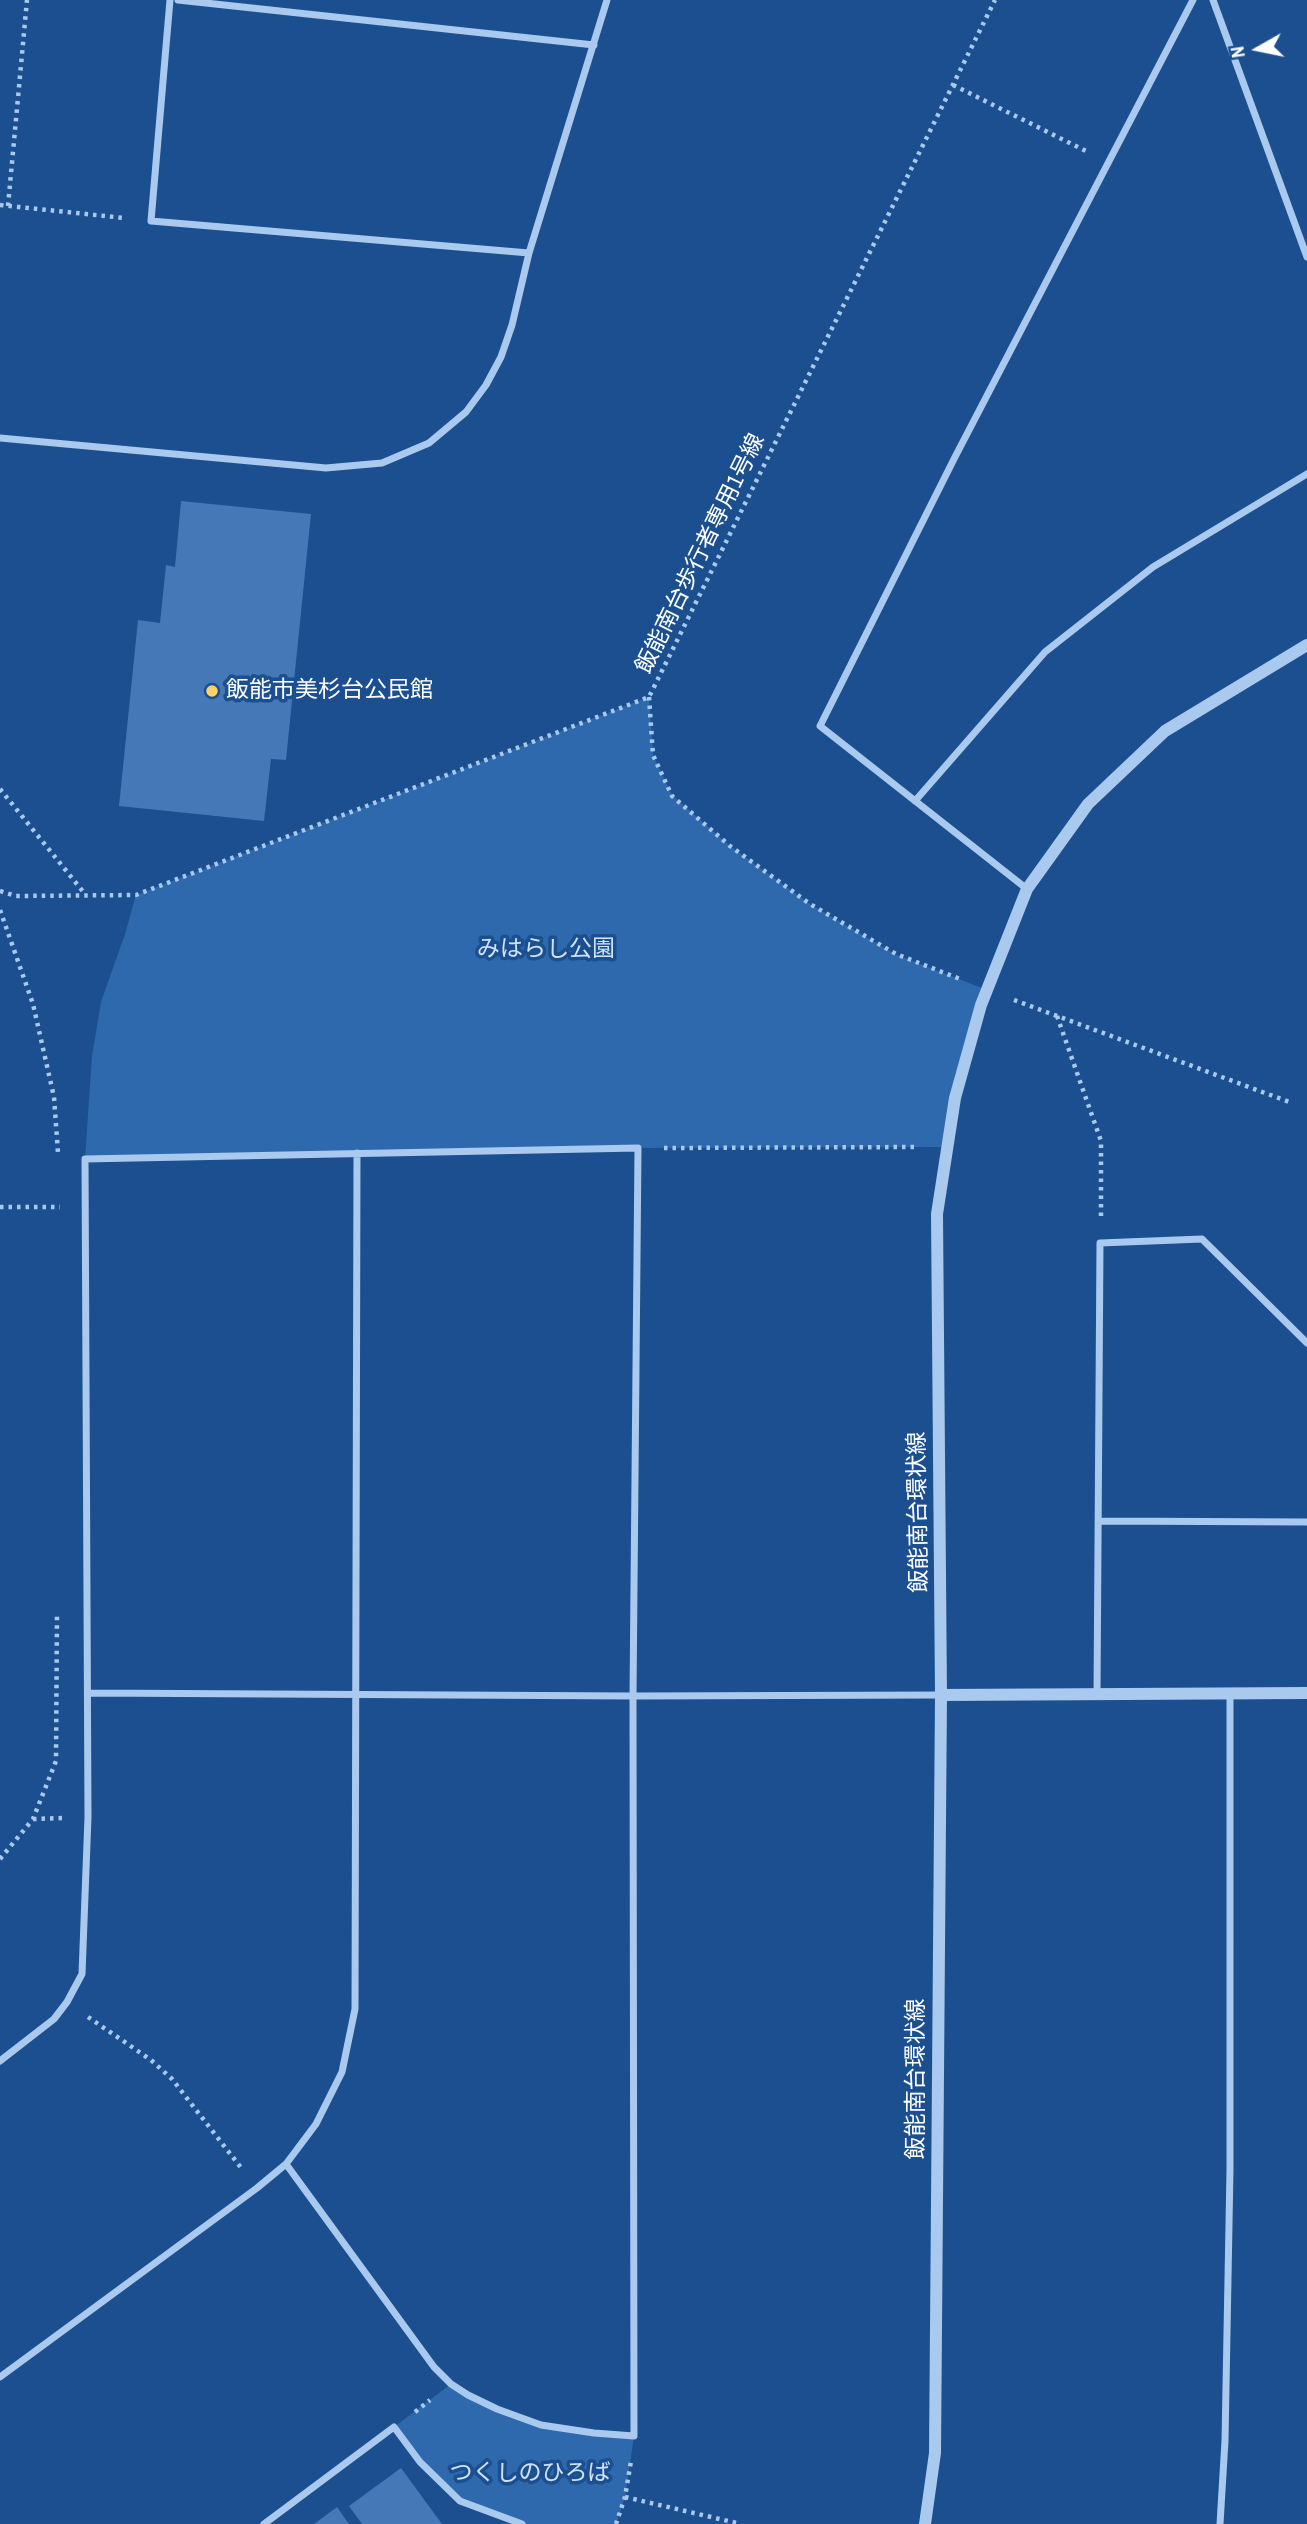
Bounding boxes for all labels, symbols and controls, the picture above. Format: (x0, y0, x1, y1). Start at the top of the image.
north arrow (1223, 14, 1293, 84)
text: N (1224, 45, 1251, 60)
street label: 飯能南台歩行者専用1号線 (631, 430, 771, 678)
place label: 飯能市美杉台公民館 (226, 677, 433, 705)
marker: 飯能市美杉台公民館 (204, 683, 220, 699)
park label: みはらし公園 (477, 936, 615, 964)
street label: 飯能南台環状線 (904, 1431, 934, 1593)
street label: 飯能南台環状線 (903, 1999, 931, 2159)
park label: つくしのひろば (450, 2460, 610, 2488)

